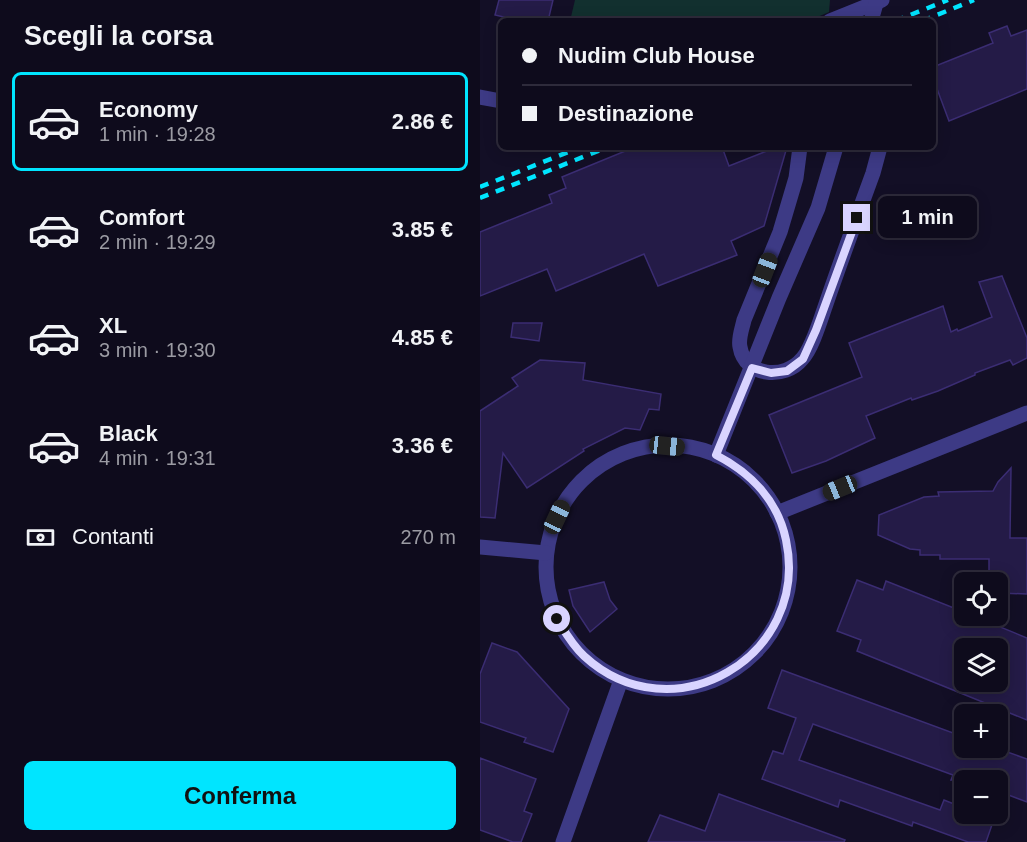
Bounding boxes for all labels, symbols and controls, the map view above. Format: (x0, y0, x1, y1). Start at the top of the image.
text: Scegli la corsa (24, 21, 213, 51)
text: Nudim Club House (558, 43, 755, 68)
icon: car (27, 95, 81, 149)
text: Economy (99, 97, 198, 122)
text: Destinazione (558, 101, 694, 126)
text: 2.86 € (392, 109, 453, 134)
text: 1 min · 19:28 (99, 123, 216, 145)
callout: 1 min (878, 197, 977, 239)
icon: car (27, 203, 81, 257)
route end (843, 204, 870, 231)
text: Comfort (99, 205, 185, 230)
text: 1 min (901, 206, 954, 228)
text: 3.85 € (392, 217, 453, 242)
text: 2 min · 19:29 (99, 231, 216, 253)
car (750, 250, 780, 290)
icon: car (27, 311, 81, 365)
text: XL (99, 313, 127, 338)
text: 4.85 € (392, 325, 453, 350)
text: 3 min · 19:30 (99, 339, 216, 361)
icon: car (27, 419, 81, 473)
text: Black (99, 421, 158, 446)
text: 3.36 € (392, 433, 453, 458)
car (648, 435, 686, 457)
text: 4 min · 19:31 (99, 447, 216, 469)
car (820, 473, 860, 503)
car (541, 497, 573, 537)
icon: cash (24, 521, 57, 554)
text: Contanti (72, 524, 154, 549)
text: 270 m (400, 526, 456, 548)
map controls (954, 572, 1008, 824)
button: locate (954, 572, 1008, 626)
route start (543, 605, 570, 632)
button: layers (954, 638, 1008, 692)
button: + (954, 704, 1008, 758)
button: Conferma (24, 761, 456, 830)
button: − (954, 770, 1008, 824)

